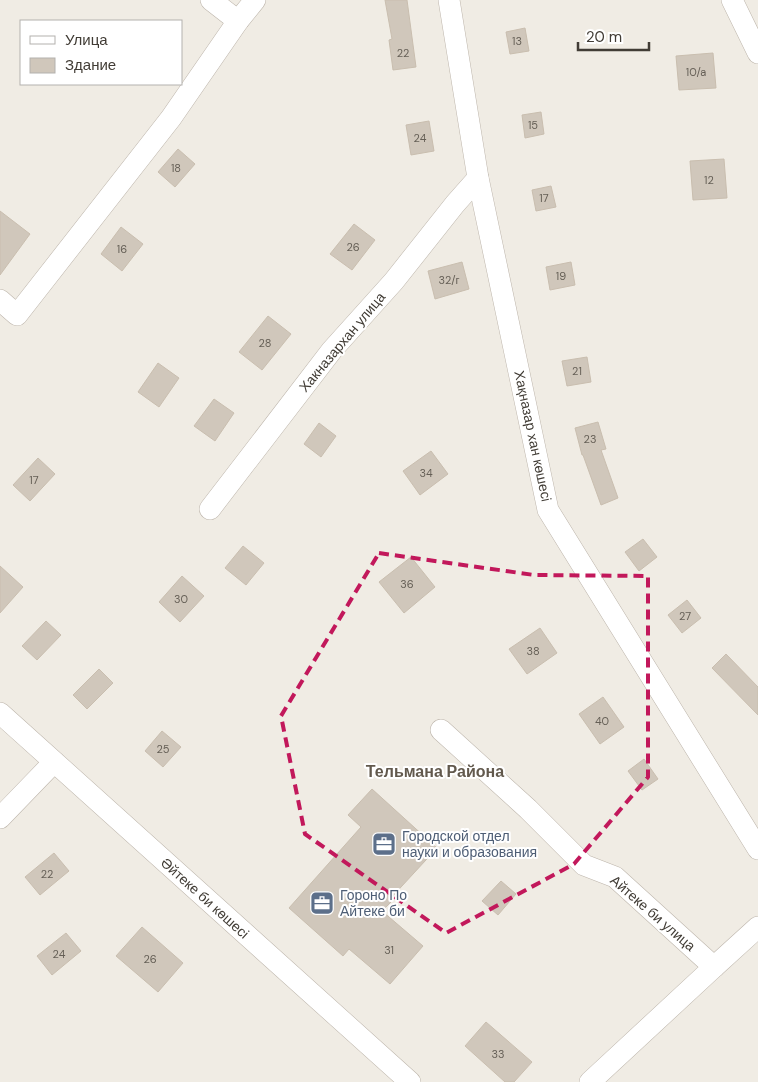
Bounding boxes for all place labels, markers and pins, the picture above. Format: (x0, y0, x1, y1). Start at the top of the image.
place label: Городской отдел науки и образования (402, 827, 537, 861)
office icon: Городской отдел науки и образования (371, 831, 397, 857)
place label: Гороно По Айтеке би (340, 886, 407, 920)
office icon: Гороно По Айтеке би (309, 890, 335, 916)

